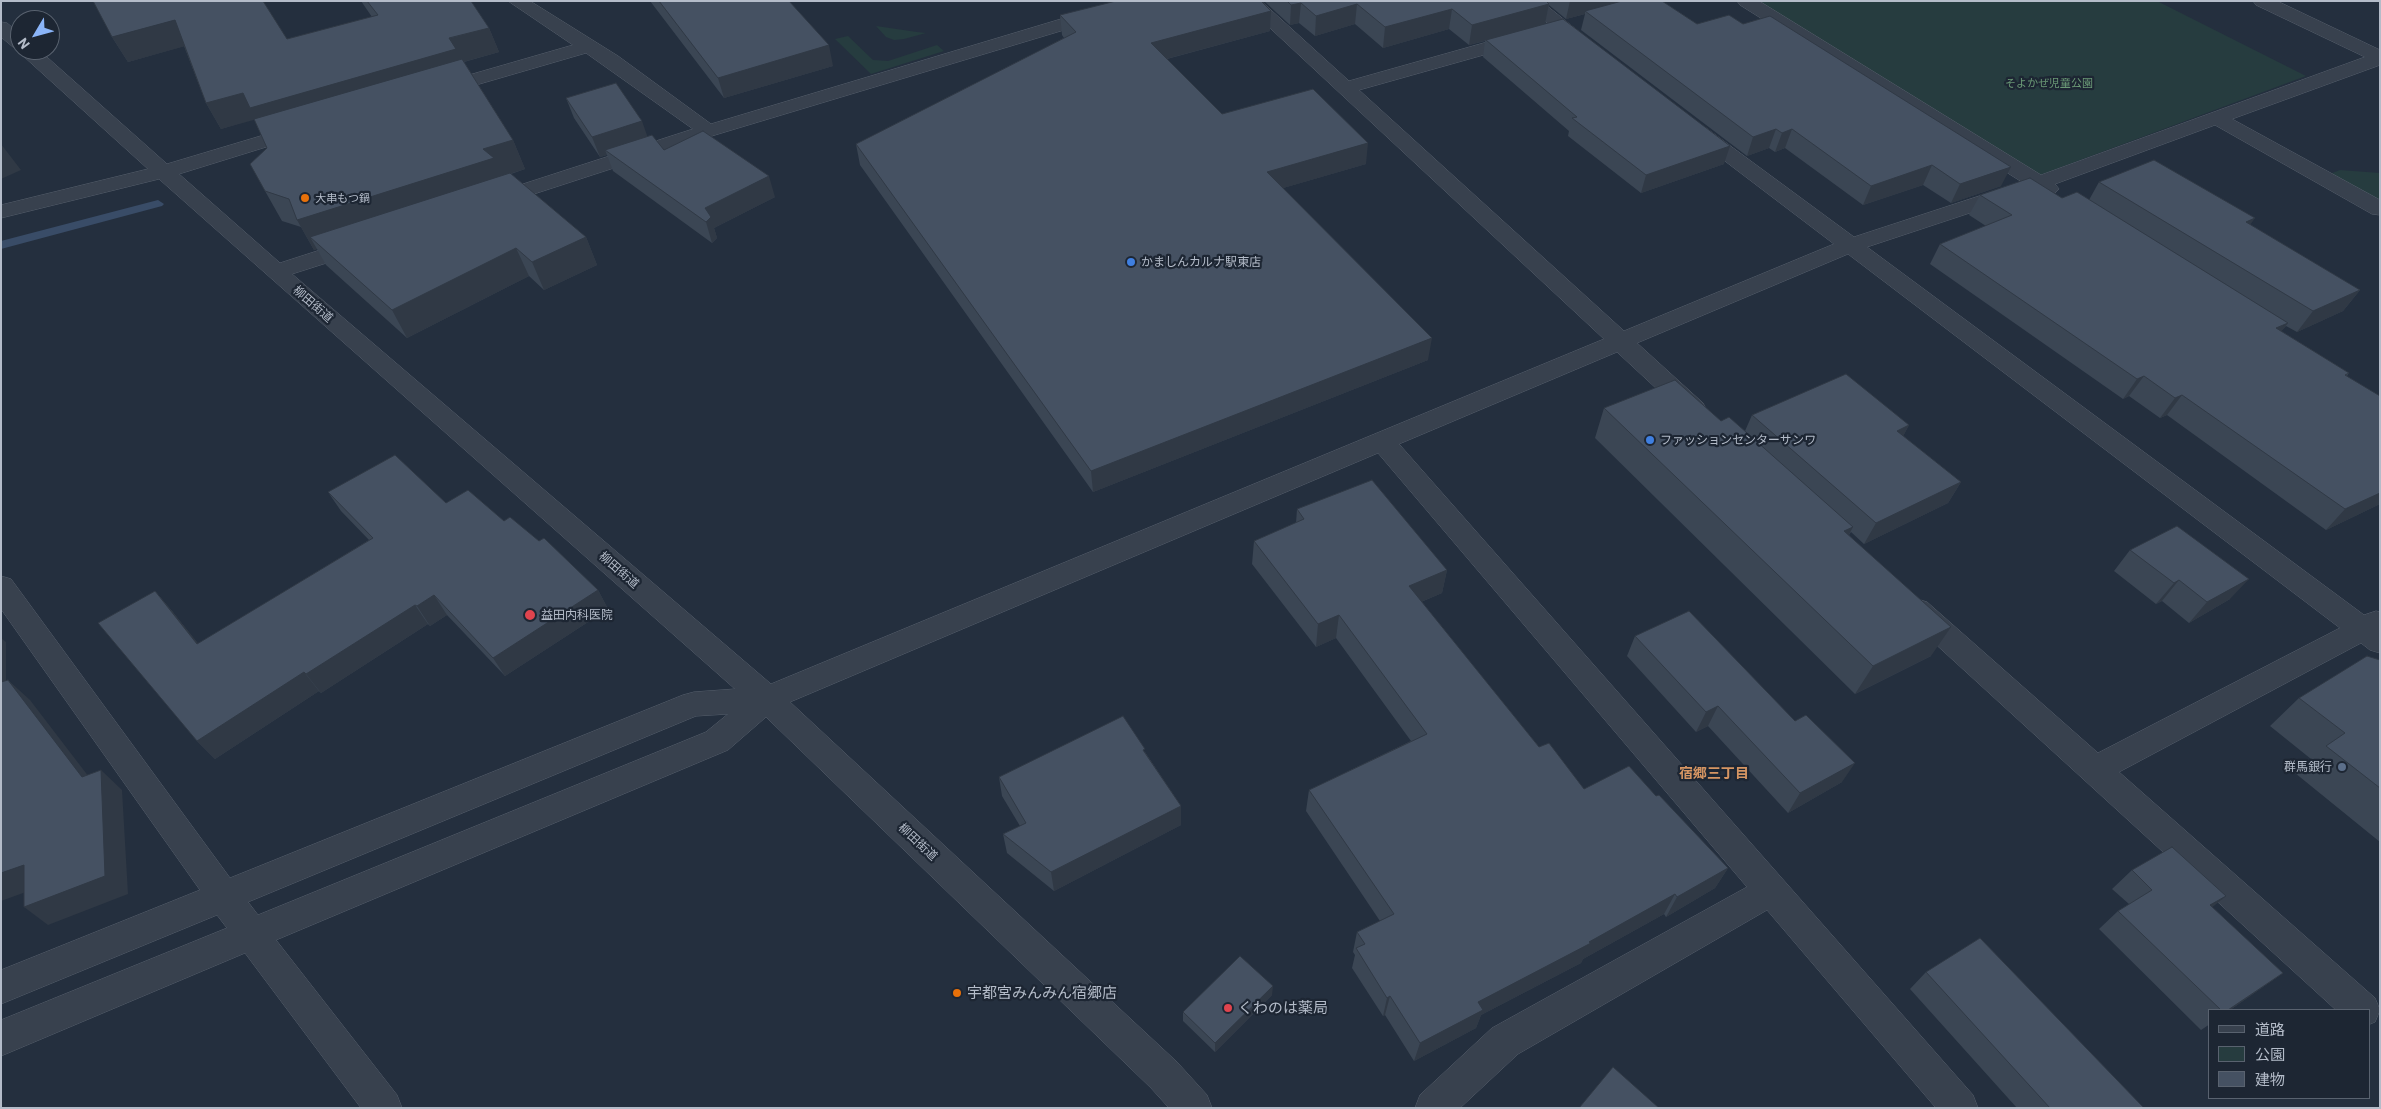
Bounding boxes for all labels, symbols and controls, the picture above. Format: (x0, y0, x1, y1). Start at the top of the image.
north arrow (10, 10, 60, 60)
text: N (14, 35, 33, 53)
park label: そよかぜ児童公園 (2005, 76, 2093, 90)
place label: 大串もつ鍋 (315, 191, 370, 205)
marker: 大串もつ鍋 (299, 192, 311, 204)
place label: かましんカルナ駅東店 (1141, 255, 1261, 269)
marker: かましんカルナ駅東店 (1125, 256, 1137, 268)
street label: 柳田街道 (290, 283, 336, 325)
place label: ファッションセンターサンワ (1660, 433, 1816, 447)
marker: ファッションセンターサンワ (1644, 434, 1656, 446)
street label: 柳田街道 (596, 549, 642, 591)
marker: 益田内科医院 (523, 608, 537, 622)
place label: 益田内科医院 (541, 608, 613, 622)
place label: 群馬銀行 (2284, 760, 2332, 774)
marker: 群馬銀行 (2336, 761, 2348, 773)
district label: 宿郷三丁目 (1679, 765, 1749, 781)
street label: 柳田街道 (896, 820, 940, 864)
place label: 宇都宮みんみん宿郷店 (967, 984, 1117, 1002)
marker: 宇都宮みんみん宿郷店 (951, 987, 963, 999)
place label: くわのは薬局 (1238, 999, 1328, 1017)
marker: くわのは薬局 (1222, 1002, 1234, 1014)
legend (2208, 1009, 2371, 1099)
text: 道路 (2255, 1020, 2285, 1038)
text: 公園 (2255, 1045, 2285, 1063)
text: 建物 (2255, 1070, 2285, 1088)

